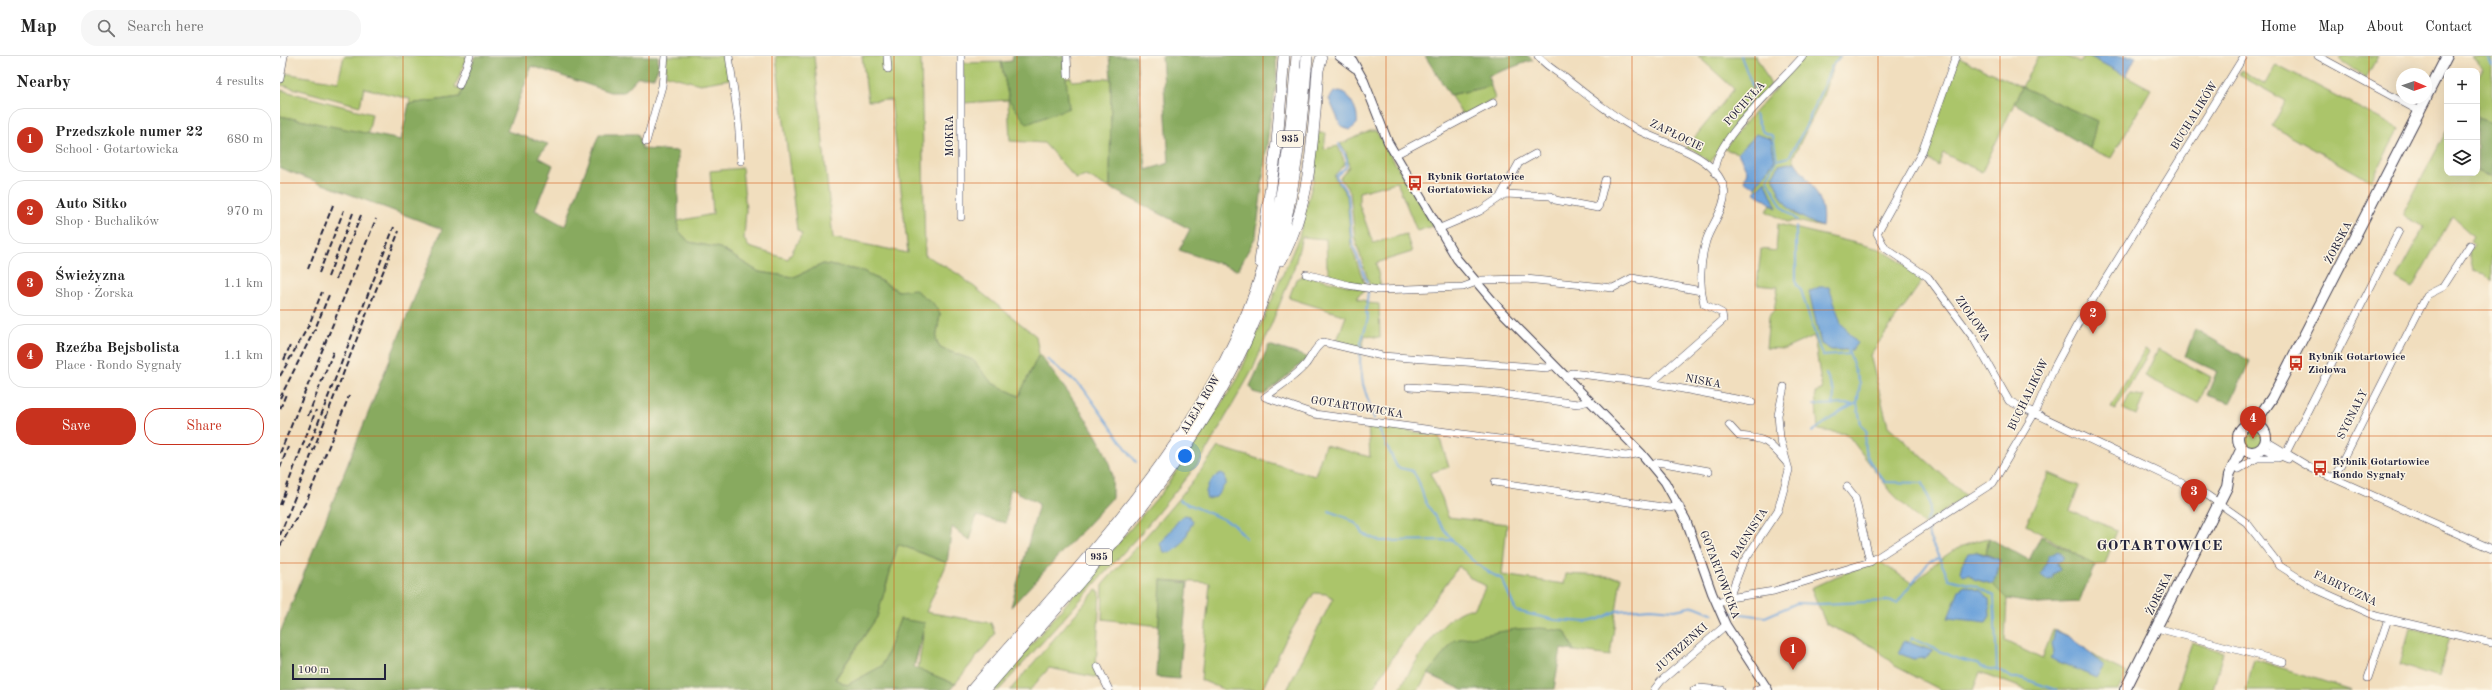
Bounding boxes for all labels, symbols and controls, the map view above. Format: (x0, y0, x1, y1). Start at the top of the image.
search box (81, 10, 361, 46)
icon: search (95, 17, 117, 39)
text: Map (20, 18, 57, 37)
text: Search here (127, 20, 204, 35)
text: Home (2261, 20, 2296, 34)
text: Map (2318, 20, 2344, 34)
text: About (2366, 20, 2403, 34)
text: Contact (2425, 20, 2472, 34)
north arrow (2396, 68, 2432, 104)
map controls (2444, 68, 2480, 176)
button: + (2444, 68, 2480, 104)
text: Nearby (16, 74, 71, 91)
text: 4 results (215, 75, 264, 88)
street label: POCHYŁA (1722, 79, 1768, 128)
street label: BUCHALIKÓW (2168, 79, 2221, 152)
button: − (2444, 104, 2480, 140)
street label: MOKRA (945, 115, 956, 157)
street label: ZAPŁOCIE (1648, 118, 1704, 154)
text: Przedszkole numer 22 (55, 125, 203, 140)
road number: 935 (1277, 131, 1303, 147)
text: 1 (26, 133, 34, 146)
text: 680 m (226, 133, 263, 146)
button: layers (2444, 140, 2480, 176)
text: School · Gotartowicka (55, 143, 178, 156)
place label: Rybnik Gortatowice Gortatowicka (1427, 172, 1525, 196)
bus stop icon: Rybnik Gortatowice Gortatowicka (1406, 174, 1424, 192)
text: Auto Sitko (55, 197, 127, 212)
text: 2 (26, 205, 34, 218)
text: 970 m (226, 205, 263, 218)
text: Shop · Buchalików (55, 215, 159, 228)
street label: ŻORSKA (2322, 218, 2355, 266)
text: Świeżyzna (55, 269, 125, 284)
text: 3 (26, 277, 34, 290)
text: 1.1 km (224, 277, 263, 290)
text: Shop · Żorska (55, 287, 133, 300)
street label: ZIOŁOWA (1953, 294, 1992, 344)
pin: 2 (2080, 301, 2106, 334)
text: Rzeźba Bejsbolista (55, 341, 180, 356)
text: 4 (26, 349, 34, 362)
text: 1.1 km (224, 349, 263, 362)
place label: Rybnik Gotartowice Ziołowa (2308, 352, 2406, 376)
bus stop icon: Rybnik Gotartowice Ziołowa (2287, 354, 2305, 372)
street label: BUCHALIKÓW (2005, 356, 2051, 433)
text: Place · Rondo Sygnały (55, 359, 182, 372)
street label: ALEJA ROW (1179, 373, 1223, 436)
street label: NISKA (1684, 373, 1722, 391)
street label: SYGNAŁY (2336, 388, 2370, 442)
street label: GOTARTOWICKA (1310, 395, 1405, 421)
pin: 4 (2240, 406, 2266, 439)
button: Save (16, 408, 136, 445)
button: Share (144, 408, 264, 445)
your location (1175, 446, 1195, 466)
place label: Rybnik Gotartowice Rondo Sygnały (2332, 457, 2430, 481)
bus stop icon: Rybnik Gotartowice Rondo Sygnały (2311, 459, 2329, 477)
pin: 3 (2181, 479, 2207, 512)
street label: BAGNISTA (1730, 506, 1771, 561)
street label: GOTARTOWICKA (1697, 529, 1741, 621)
district label: GOTARTOWICE (2097, 539, 2223, 554)
road number: 935 (1086, 549, 1112, 565)
street label: ŻORSKA (2143, 569, 2175, 617)
street label: FABRYCZNA (2311, 569, 2379, 609)
street label: JUTRZENKI (1654, 622, 1710, 674)
pin: 1 (1780, 637, 1806, 670)
scale bar (292, 662, 386, 681)
text: 100 m (298, 665, 329, 676)

